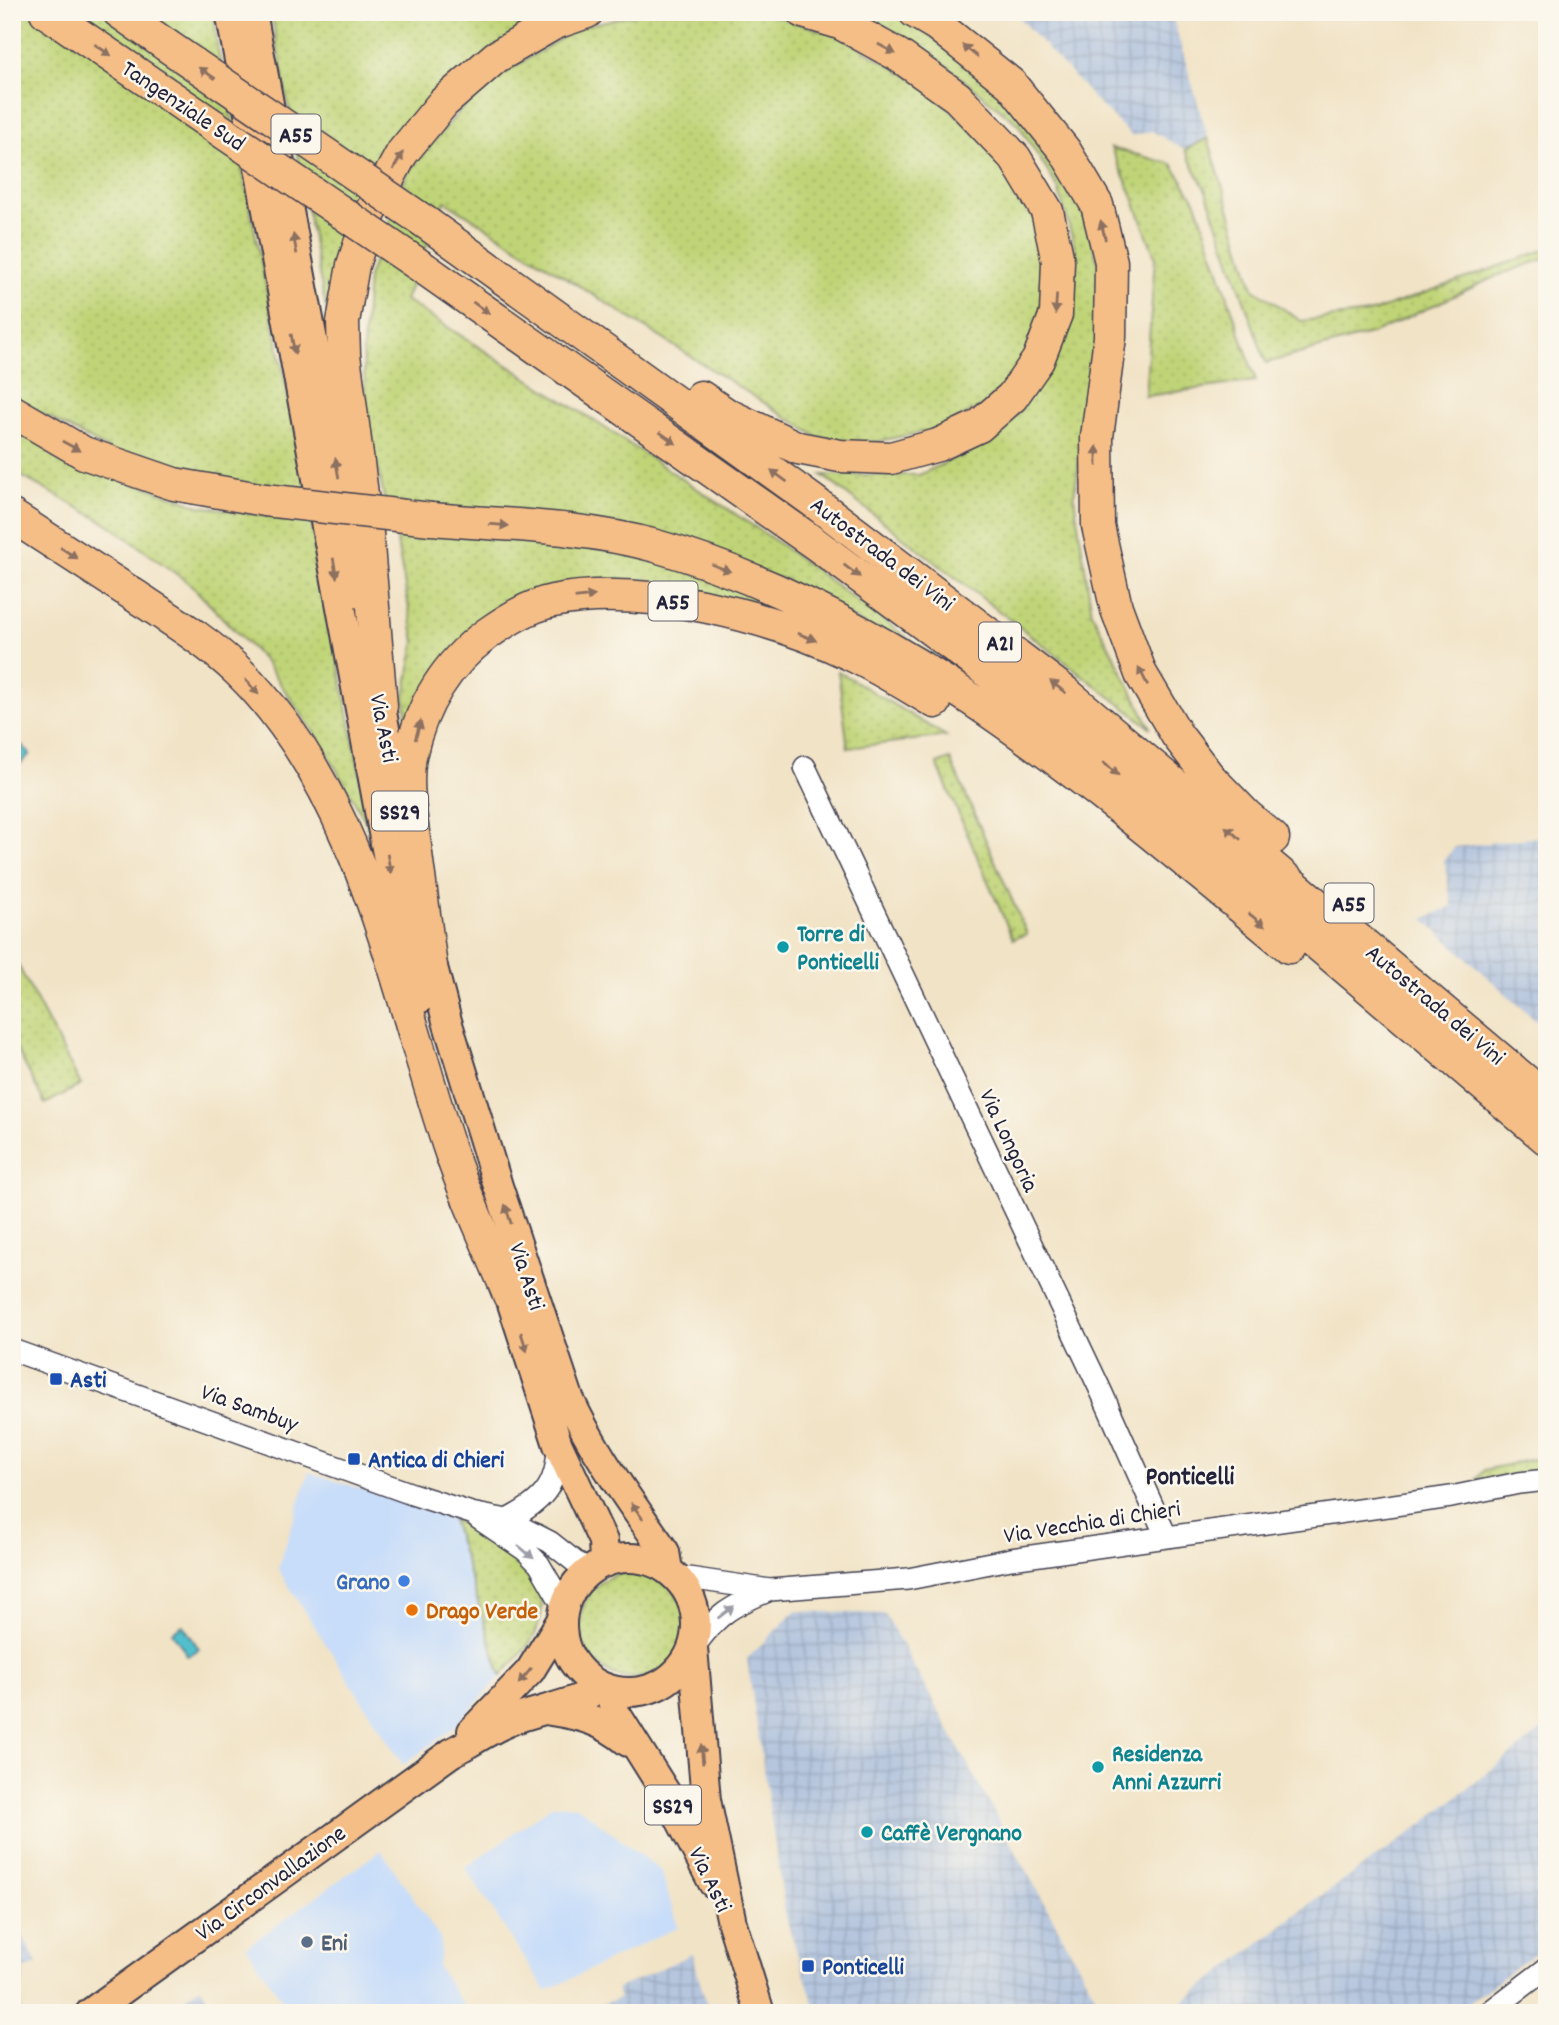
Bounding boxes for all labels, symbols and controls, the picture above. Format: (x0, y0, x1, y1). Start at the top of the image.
one-way arrow (877, 43, 897, 55)
one-way arrow (93, 44, 112, 57)
one-way arrow (961, 44, 978, 59)
street label: Tangenziale Sud (114, 53, 251, 162)
one-way arrow (198, 66, 216, 80)
road number: A55 (272, 114, 320, 154)
one-way arrow (392, 151, 404, 170)
one-way arrow (1097, 219, 1108, 241)
one-way arrow (289, 233, 300, 255)
one-way arrow (1050, 293, 1061, 315)
one-way arrow (472, 301, 490, 315)
one-way arrow (288, 333, 299, 355)
one-way arrow (659, 431, 677, 445)
one-way arrow (61, 440, 80, 452)
one-way arrow (1091, 445, 1103, 467)
one-way arrow (331, 457, 342, 479)
one-way arrow (770, 469, 788, 483)
street label: Autostrada dei Vini (802, 490, 961, 621)
one-way arrow (488, 520, 510, 531)
one-way arrow (60, 546, 79, 559)
one-way arrow (329, 557, 340, 579)
one-way arrow (711, 563, 732, 574)
one-way arrow (843, 564, 862, 578)
road number: A55 (648, 582, 698, 621)
one-way arrow (574, 592, 596, 603)
road number: A21 (979, 622, 1021, 662)
one-way arrow (797, 632, 818, 643)
one-way arrow (1137, 666, 1148, 686)
one-way arrow (244, 678, 260, 696)
one-way arrow (1050, 679, 1068, 694)
street label: Via Asti (359, 691, 405, 766)
one-way arrow (413, 719, 423, 740)
one-way arrow (1102, 761, 1120, 776)
road number: SS29 (372, 792, 428, 831)
one-way arrow (1225, 825, 1243, 840)
one-way arrow (384, 853, 395, 875)
road number: A55 (1324, 884, 1374, 922)
one-way arrow (1247, 913, 1265, 928)
place label: Torre di Ponticelli (797, 919, 880, 981)
street label: Autostrada dei Vini (1357, 938, 1511, 1075)
marker: Torre di Ponticelli (775, 939, 791, 955)
street label: Via Longoria (969, 1084, 1046, 1199)
one-way arrow (502, 1204, 512, 1225)
street label: Via Asti (498, 1239, 552, 1315)
one-way arrow (519, 1331, 530, 1352)
place label: Asti (70, 1365, 107, 1399)
marker: Asti (48, 1371, 64, 1387)
street label: Via Sambuy (195, 1376, 304, 1444)
place label: Antica di Chieri (368, 1445, 505, 1479)
marker: Antica di Chieri (346, 1451, 362, 1467)
district label: Ponticelli (1146, 1460, 1235, 1497)
street label: Via Vecchia di Chieri (1002, 1493, 1183, 1555)
one-way arrow (630, 1502, 644, 1520)
one-way arrow (517, 1544, 534, 1559)
place label: Grano (336, 1567, 390, 1601)
marker: Grano (396, 1573, 412, 1589)
place label: Drago Verde (426, 1596, 538, 1630)
marker: Drago Verde (404, 1602, 420, 1618)
one-way arrow (717, 1605, 735, 1619)
one-way arrow (517, 1667, 532, 1685)
place label: Residenza Anni Azzurri (1112, 1739, 1222, 1801)
one-way arrow (696, 1743, 707, 1765)
marker: Residenza Anni Azzurri (1090, 1759, 1106, 1775)
road number: SS29 (645, 1786, 701, 1824)
street label: Via Circonvallazione (189, 1818, 354, 1951)
place label: Caffè Vergnano (881, 1818, 1022, 1852)
marker: Caffè Vergnano (859, 1824, 875, 1840)
street label: Via Asti (678, 1842, 739, 1919)
place label: Eni (321, 1928, 348, 1962)
marker: Eni (299, 1934, 315, 1950)
place label: Ponticelli (822, 1952, 905, 1986)
marker: Ponticelli (800, 1958, 816, 1974)

